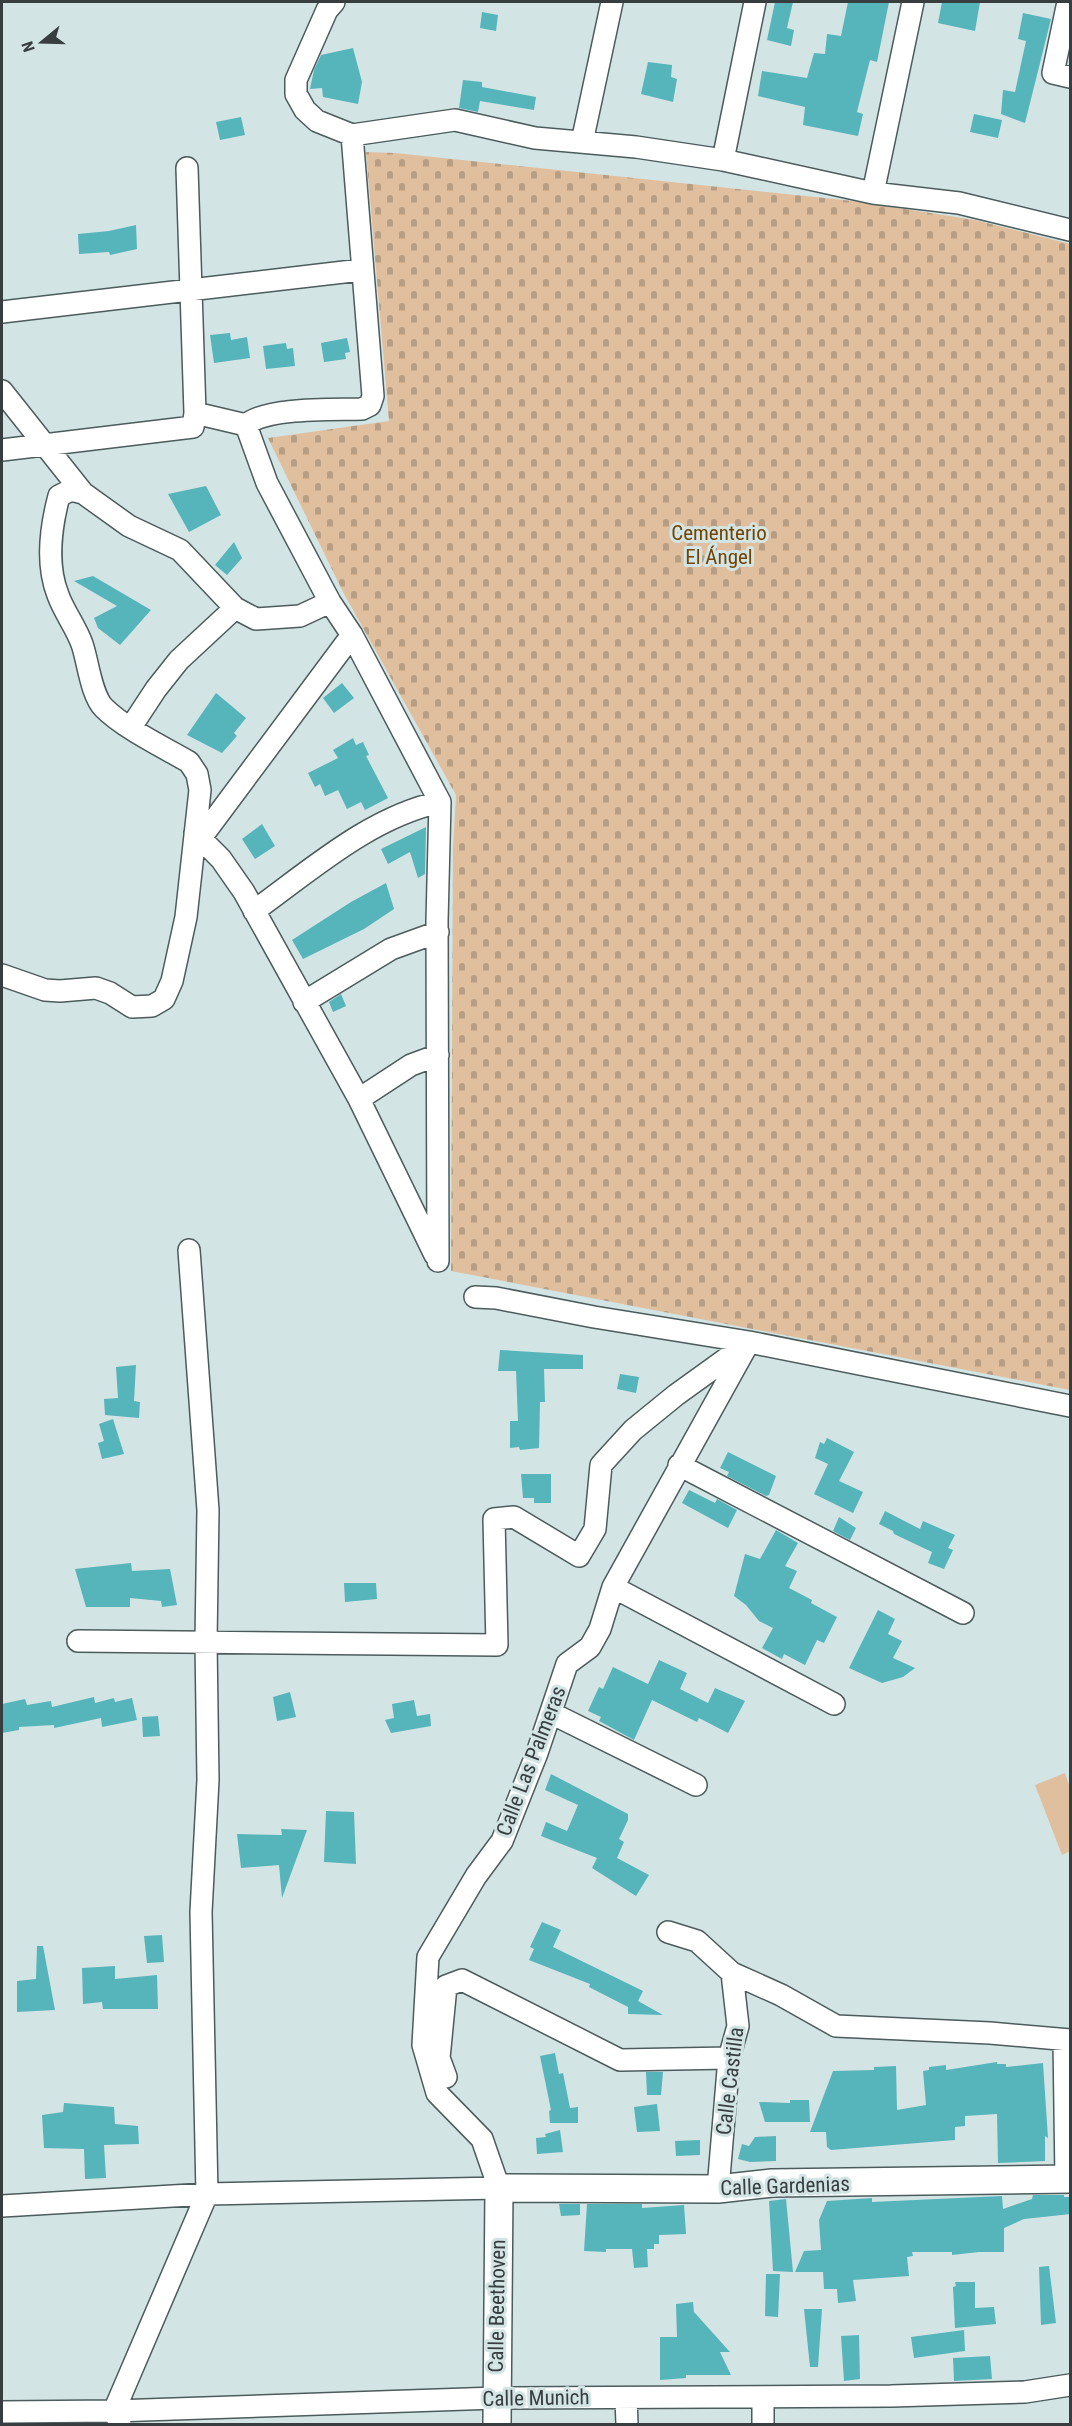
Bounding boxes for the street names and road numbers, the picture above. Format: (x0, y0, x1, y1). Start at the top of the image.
street label: Calle Las Palmeras (491, 1683, 571, 1839)
street label: Calle Castilla (711, 2026, 749, 2136)
street label: Calle Gardenias (720, 2172, 850, 2200)
street label: Calle Beethoven (484, 2239, 510, 2373)
street label: Calle Munich (482, 2385, 590, 2411)

